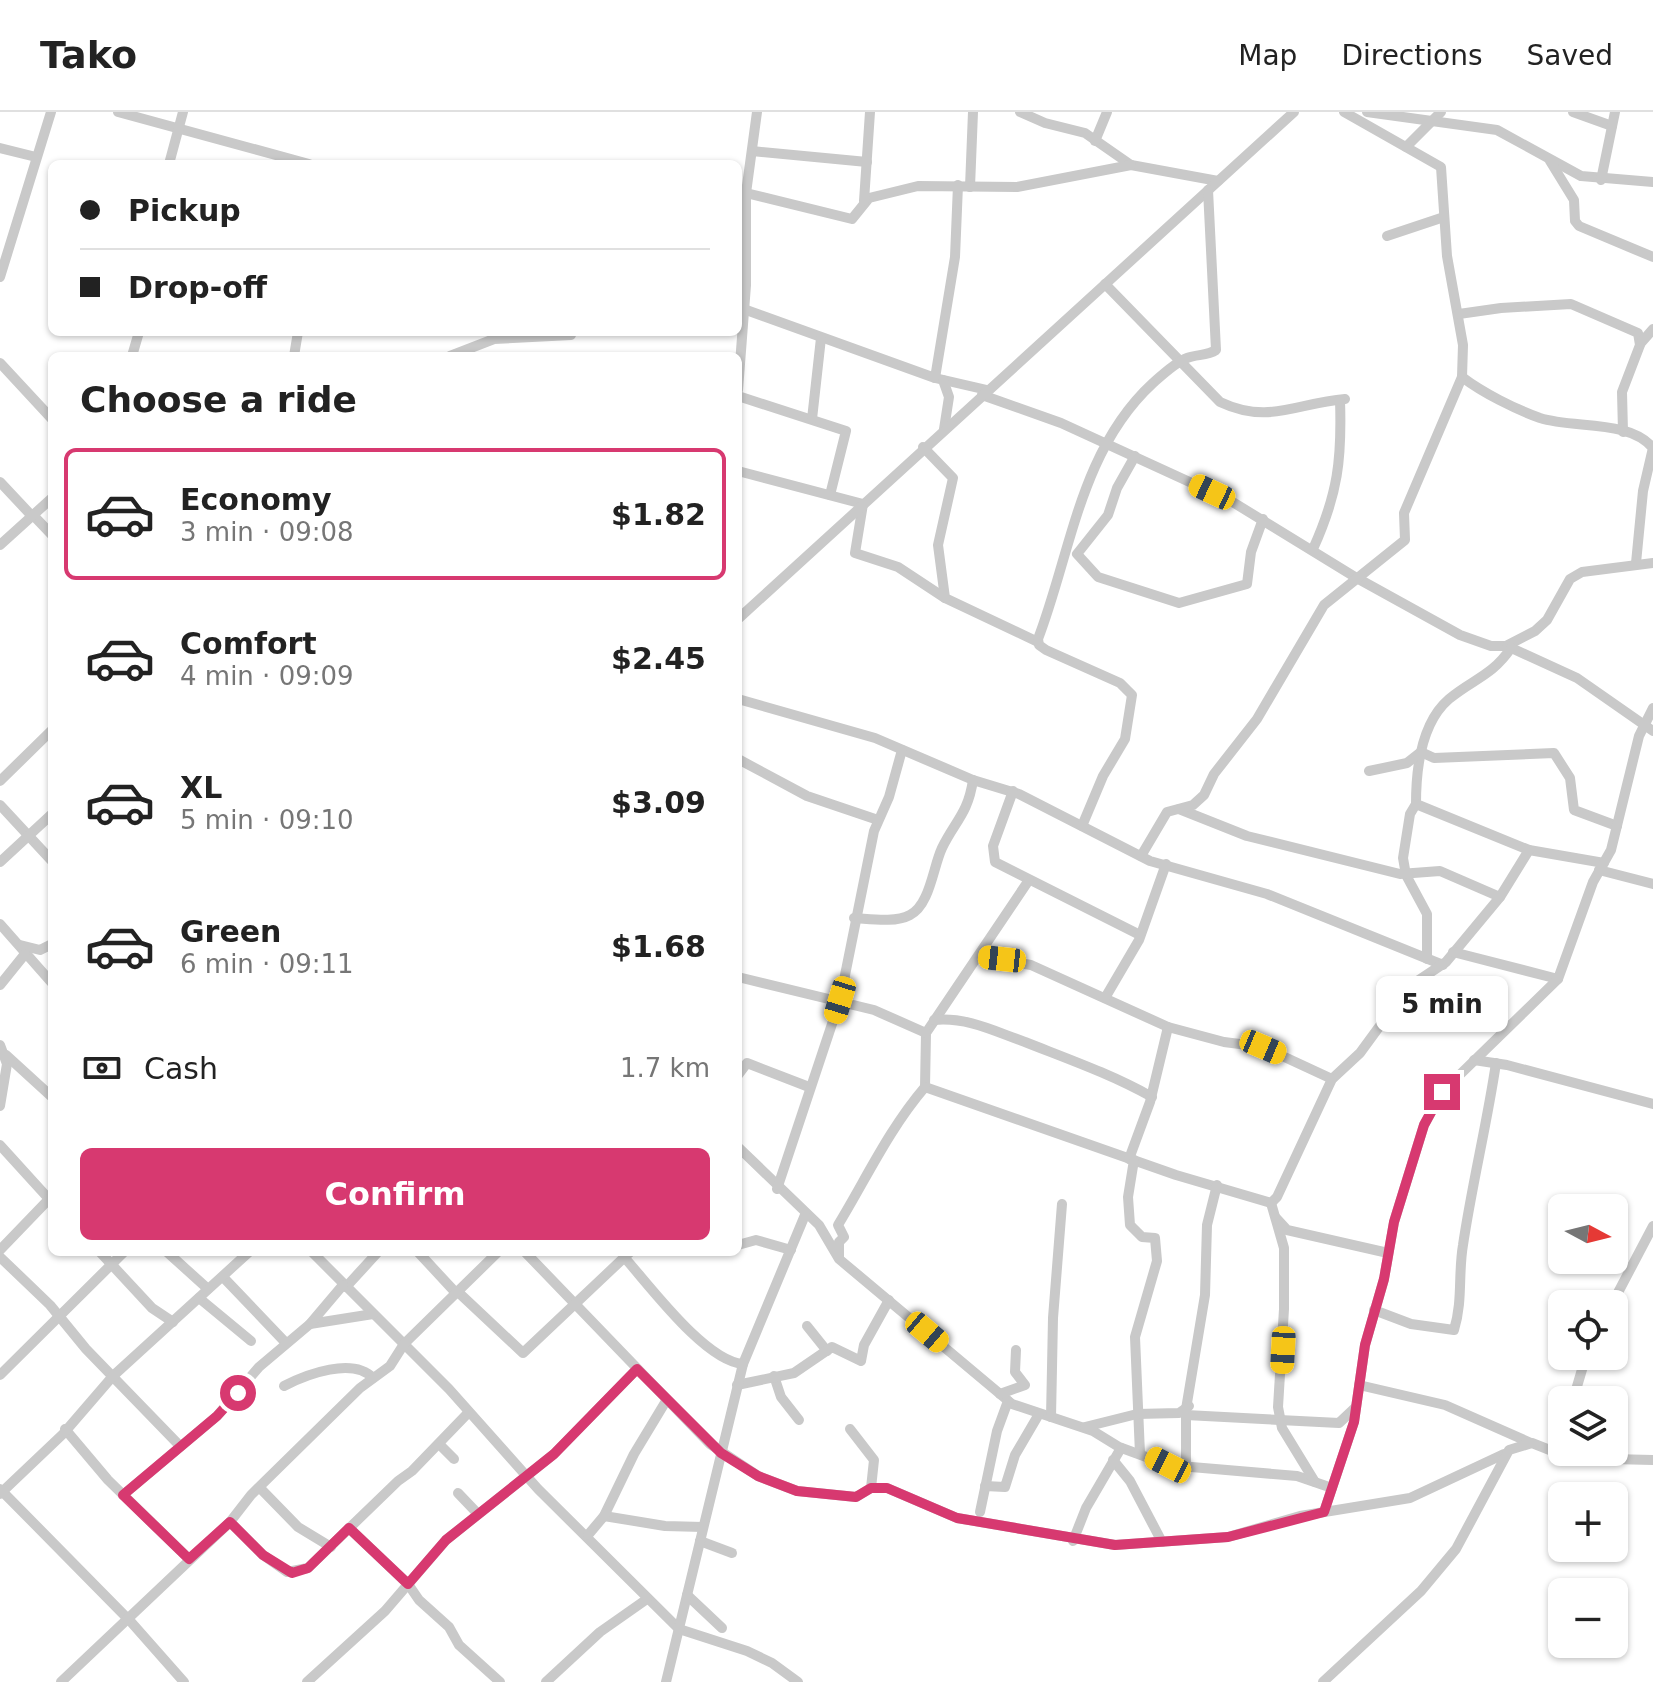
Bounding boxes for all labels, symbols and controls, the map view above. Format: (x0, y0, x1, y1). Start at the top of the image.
text: Tako (40, 33, 137, 77)
text: Map (1238, 39, 1297, 72)
text: Directions (1341, 39, 1482, 72)
text: Saved (1526, 39, 1613, 72)
text: Pickup (128, 193, 241, 228)
text: Drop-off (128, 270, 267, 305)
text: Choose a ride (80, 379, 357, 420)
car (1185, 471, 1239, 513)
icon: car (84, 478, 156, 550)
text: Economy (180, 482, 332, 517)
text: $1.82 (611, 497, 706, 532)
text: 3 min · 09:08 (180, 517, 354, 547)
icon: car (84, 622, 156, 694)
text: Comfort (180, 626, 317, 661)
text: $2.45 (611, 641, 706, 676)
text: 4 min · 09:09 (180, 661, 354, 691)
icon: car (84, 766, 156, 838)
text: XL (180, 770, 222, 805)
text: $3.09 (611, 785, 706, 820)
text: 5 min · 09:10 (180, 805, 354, 835)
icon: car (84, 910, 156, 982)
text: Green (180, 914, 281, 949)
text: $1.68 (611, 929, 706, 964)
car (977, 945, 1027, 973)
text: 6 min · 09:11 (180, 949, 354, 979)
car (822, 974, 858, 1026)
callout: 5 min (1376, 976, 1508, 1032)
text: 5 min (1401, 989, 1483, 1019)
car (1236, 1027, 1290, 1067)
icon: cash (80, 1046, 124, 1090)
text: Cash (144, 1051, 218, 1086)
text: 1.7 km (620, 1053, 710, 1083)
route end (1424, 1074, 1460, 1110)
button: Confirm (80, 1148, 710, 1240)
north arrow (1548, 1194, 1628, 1274)
map controls (1548, 1194, 1628, 1658)
button: locate (1548, 1290, 1628, 1370)
car (901, 1307, 953, 1357)
car (1270, 1325, 1296, 1375)
route start (220, 1375, 256, 1411)
button: layers (1548, 1386, 1628, 1466)
car (1141, 1443, 1195, 1487)
button: + (1548, 1482, 1628, 1562)
button: − (1548, 1578, 1628, 1658)

